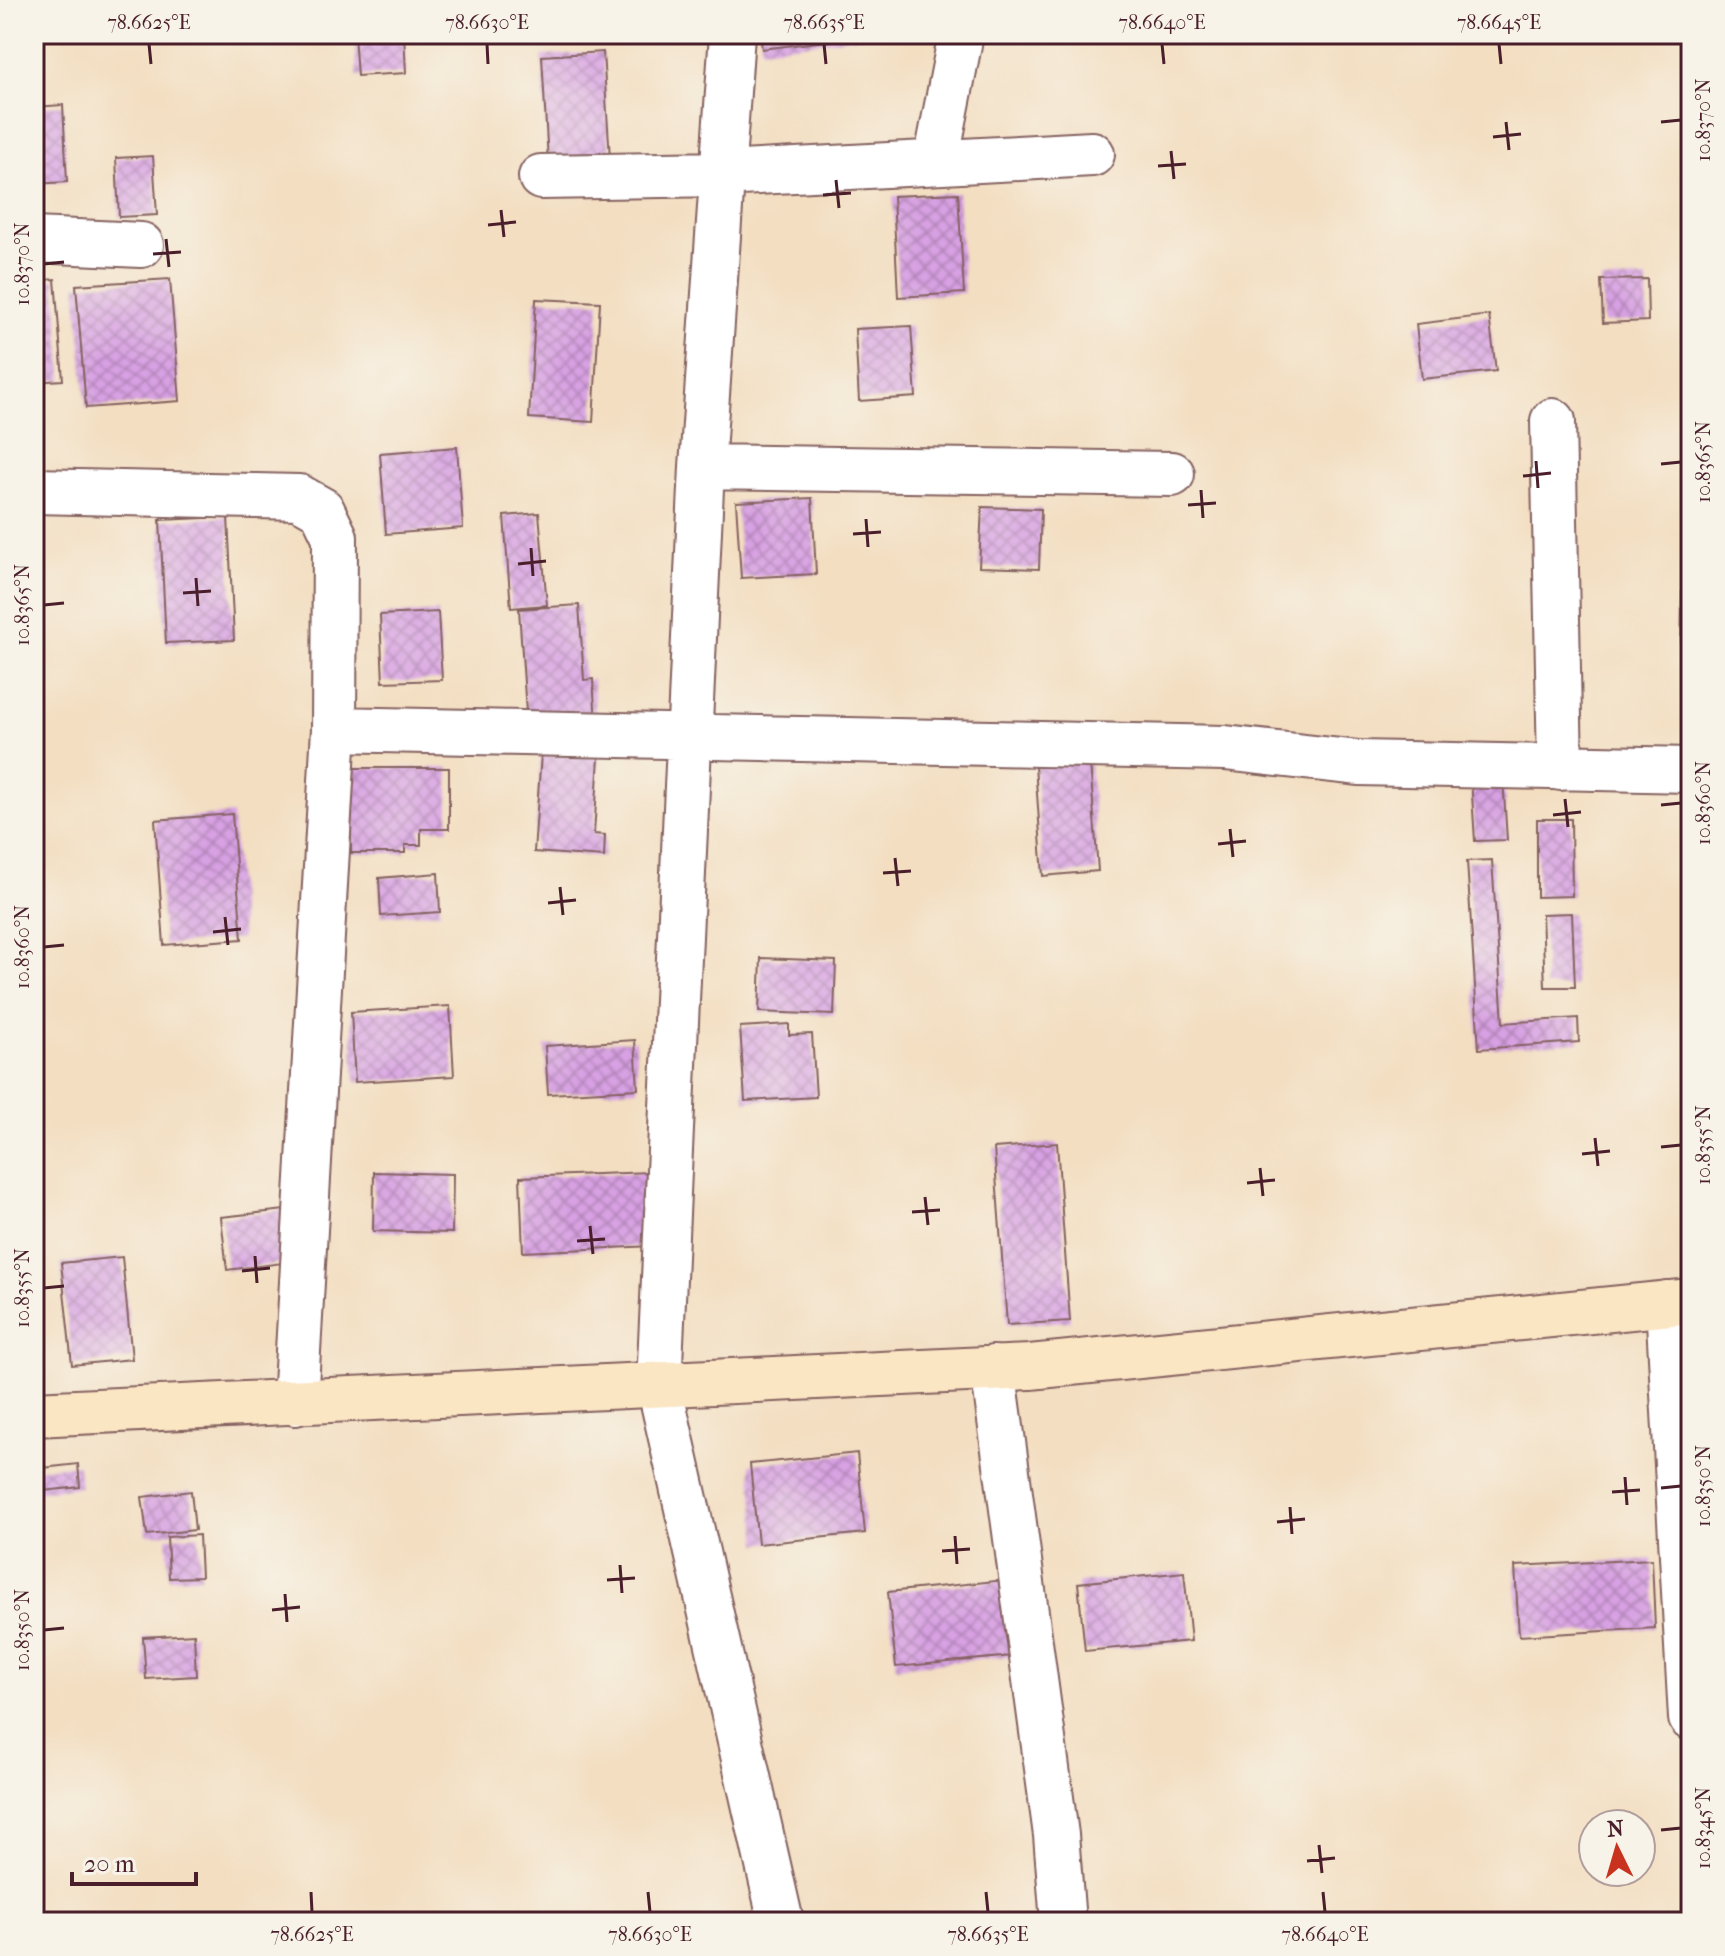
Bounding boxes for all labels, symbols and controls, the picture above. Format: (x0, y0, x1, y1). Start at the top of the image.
text: 78.6625°E (107, 11, 191, 34)
text: 78.6630°E (445, 11, 529, 34)
text: 78.6635°E (783, 11, 865, 34)
text: 78.6640°E (1118, 11, 1206, 34)
text: 78.6645°E (1457, 11, 1541, 34)
text: 10.8370°N (1692, 78, 1715, 162)
text: 10.8370°N (11, 222, 34, 306)
text: 10.8365°N (1692, 421, 1715, 503)
text: 10.8365°N (11, 564, 34, 646)
text: 10.8360°N (1692, 761, 1715, 845)
text: 10.8360°N (11, 905, 34, 989)
text: 10.8355°N (1692, 1105, 1715, 1185)
text: 10.8355°N (11, 1248, 34, 1328)
text: 10.8350°N (1692, 1445, 1715, 1527)
text: 10.8350°N (11, 1589, 34, 1671)
text: 10.8345°N (1692, 1787, 1715, 1869)
north arrow (1577, 1808, 1657, 1888)
text: N (1606, 1815, 1625, 1843)
scale bar (72, 1836, 196, 1886)
text: 20 m (84, 1850, 135, 1878)
text: 78.6625°E (270, 1923, 354, 1946)
text: 78.6630°E (608, 1923, 692, 1946)
text: 78.6635°E (947, 1923, 1029, 1946)
text: 78.6640°E (1281, 1923, 1369, 1946)

